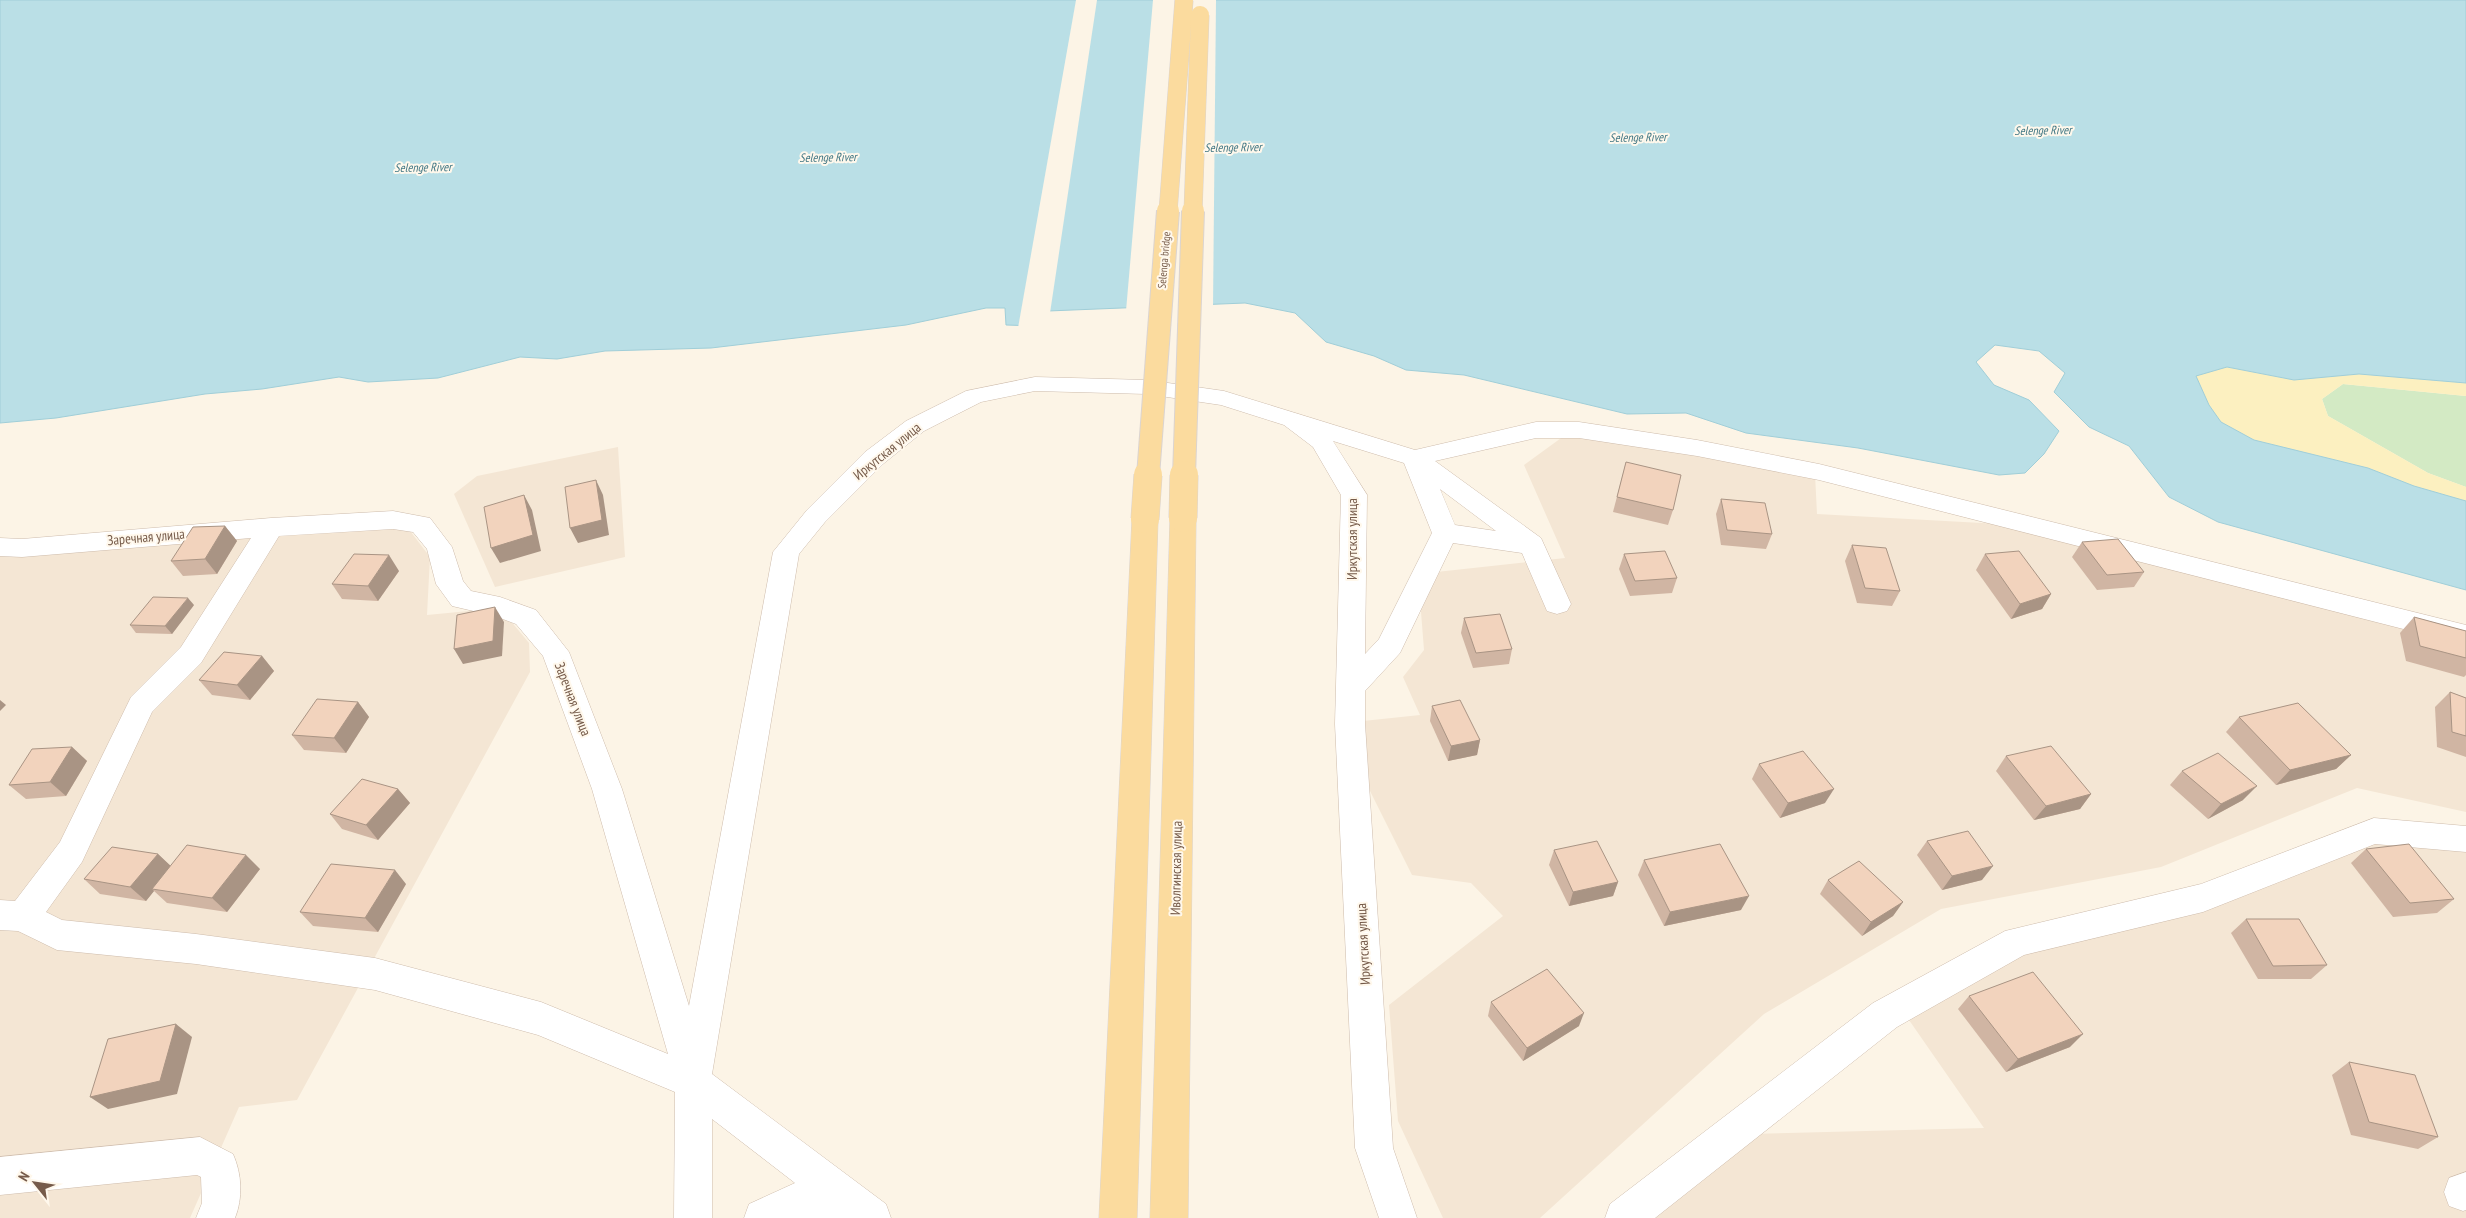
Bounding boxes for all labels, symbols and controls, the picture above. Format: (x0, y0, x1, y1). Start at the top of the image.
water label: Selenge River (2014, 122, 2073, 138)
water label: Selenge River (1609, 129, 1668, 145)
water label: Selenge River (1204, 139, 1263, 155)
water label: Selenge River (799, 149, 858, 165)
water label: Selenge River (394, 159, 453, 175)
street label: Selenga bridge (1155, 231, 1173, 289)
street label: Иркутская улица (850, 418, 924, 484)
street label: Иркутская улица (1343, 498, 1361, 580)
street label: Заречная улица (106, 525, 186, 549)
street label: Заречная улица (551, 659, 595, 739)
street label: Иволгинская улица (1166, 821, 1186, 915)
street label: Иркутская улица (1352, 903, 1374, 985)
north arrow (10, 1158, 60, 1208)
text: N (14, 1169, 33, 1184)

